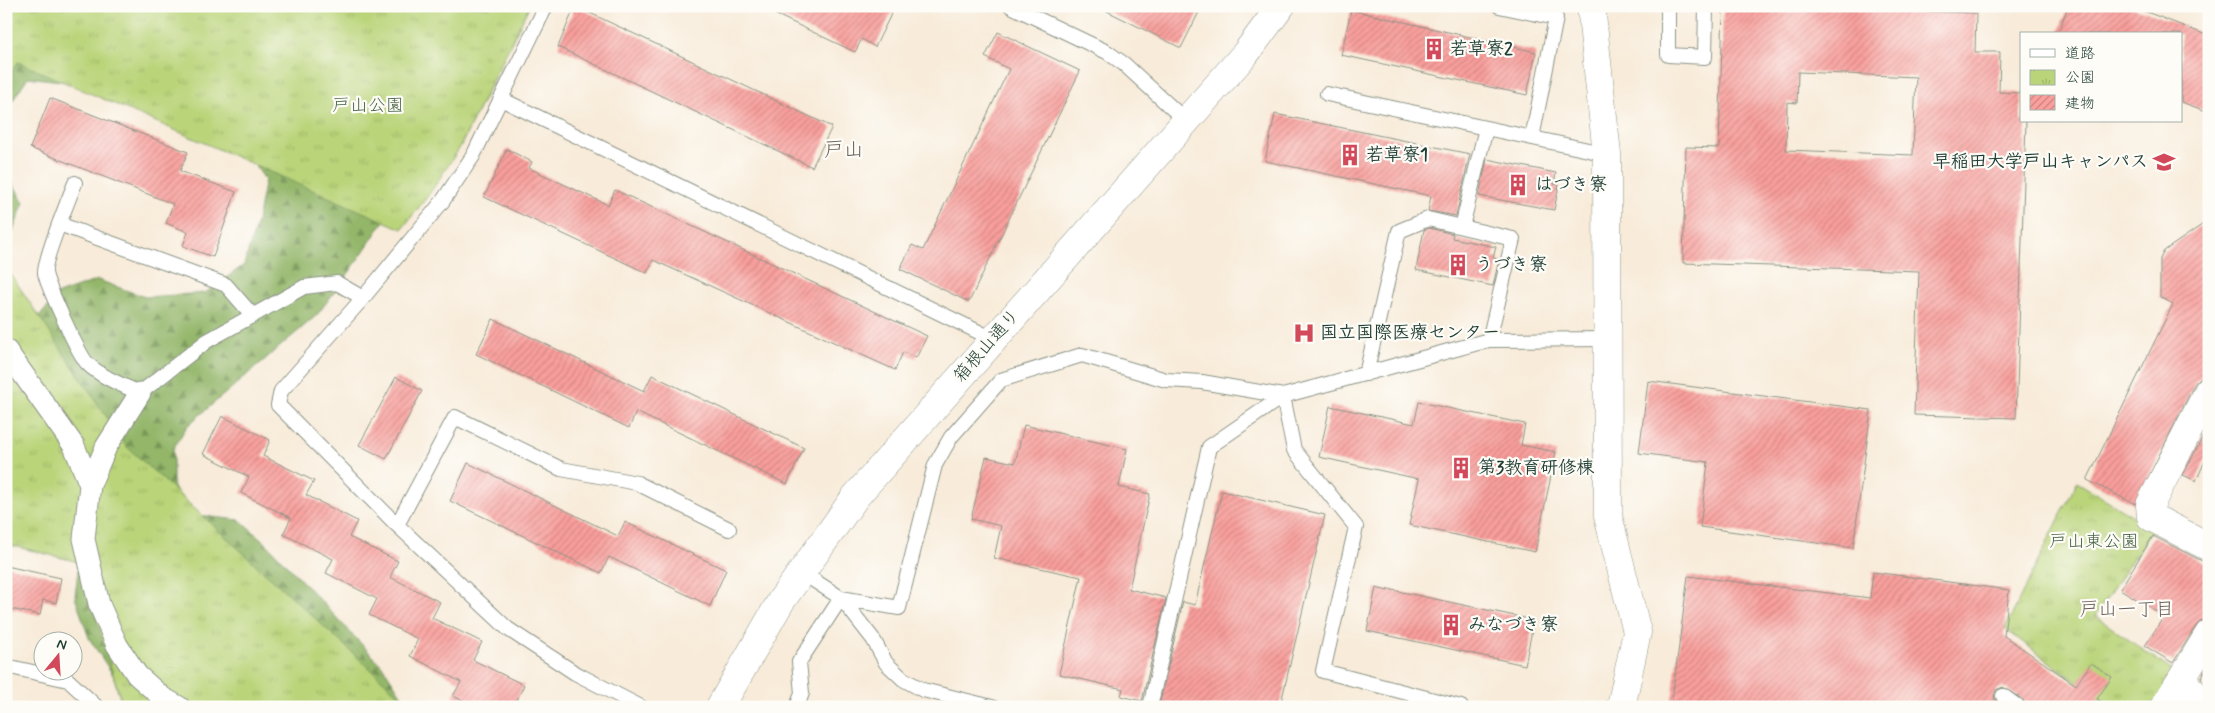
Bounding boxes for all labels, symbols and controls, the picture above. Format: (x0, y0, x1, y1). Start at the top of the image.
legend (2020, 32, 2182, 122)
building icon: 若草寮2 (1421, 36, 1447, 62)
place label: 若草寮2 (1450, 37, 1513, 61)
text: 道路 (2065, 44, 2095, 64)
text: 公園 (2065, 68, 2095, 88)
park label: 戸山公園 (332, 94, 404, 118)
text: 建物 (2065, 94, 2095, 114)
district label: 戸山 (824, 137, 864, 164)
building icon: 若草寮1 (1337, 142, 1363, 168)
place label: 若草寮1 (1366, 143, 1428, 167)
school or university icon: 早稲田大学戸山キャンパス (2151, 149, 2177, 175)
place label: 早稲田大学戸山キャンパス (1933, 150, 2148, 174)
building icon: はづき寮 (1505, 172, 1531, 198)
place label: はづき寮 (1535, 173, 1607, 197)
building icon: うづき寮 (1445, 252, 1471, 278)
place label: うづき寮 (1475, 253, 1547, 277)
street label: 箱根山通り (948, 304, 1026, 388)
hospital icon: 国立国際医療センター (1291, 320, 1317, 346)
place label: 国立国際医療センター (1320, 321, 1500, 345)
building icon: 第3教育研修棟 (1448, 455, 1474, 481)
place label: 第3教育研修棟 (1478, 456, 1594, 480)
park label: 戸山東公園 (2049, 530, 2139, 554)
district label: 戸山一丁目 (2079, 597, 2175, 622)
building icon: みなづき寮 (1438, 612, 1464, 638)
place label: みなづき寮 (1468, 613, 1558, 637)
north arrow (32, 630, 82, 680)
text: N (54, 635, 69, 655)

